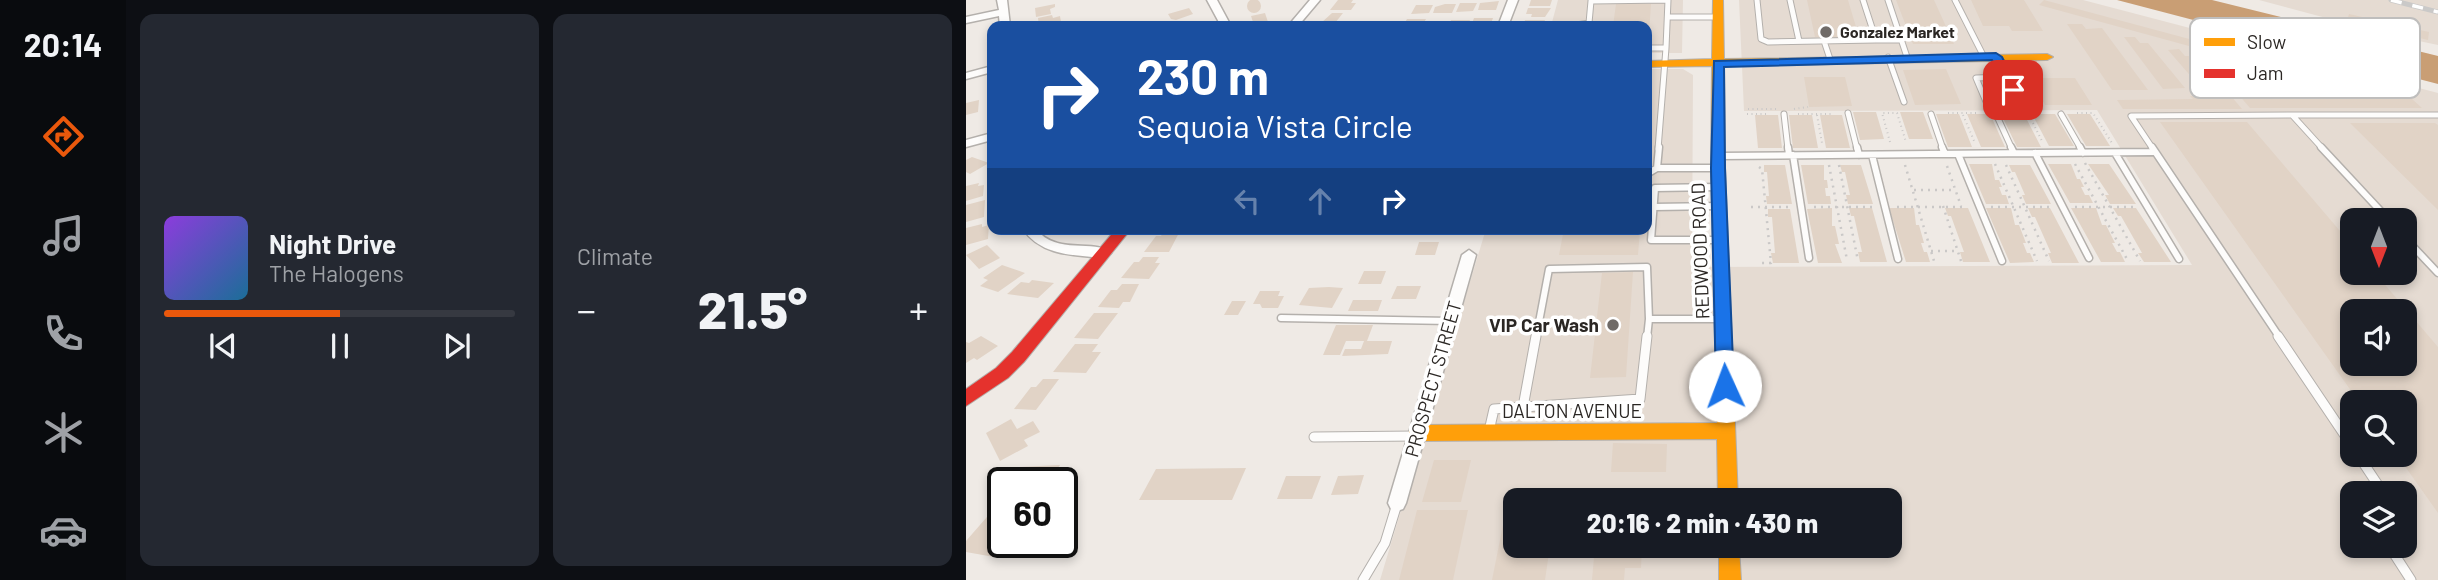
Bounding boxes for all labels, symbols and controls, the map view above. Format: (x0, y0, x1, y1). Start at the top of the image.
legend (2190, 18, 2420, 98)
place label: Gonzalez Market (1840, 22, 1955, 41)
marker: Gonzalez Market (1818, 24, 1834, 40)
text: 20:14 (24, 25, 102, 63)
text: Slow (2247, 30, 2286, 53)
text: 230 m (1137, 46, 1269, 105)
icon: right (1022, 49, 1113, 140)
pin (1983, 60, 2043, 120)
text: Jam (2247, 61, 2283, 84)
icon: arrive (1994, 71, 2032, 109)
text: Sequoia Vista Circle (1137, 106, 1413, 144)
icon: directions (39, 112, 88, 161)
icon: left (1228, 182, 1266, 220)
icon: ahead (1301, 182, 1339, 220)
icon: right (1374, 182, 1412, 220)
street label: REDWOOD ROAD (1686, 182, 1713, 320)
north arrow (2340, 208, 2417, 285)
map controls (2340, 208, 2417, 558)
icon: music (39, 211, 88, 260)
text: Night Drive (269, 228, 396, 259)
text: Climate (577, 242, 653, 270)
text: The Halogens (269, 259, 404, 287)
text: 21.5° (698, 277, 807, 339)
text: − (577, 286, 596, 332)
text: + (909, 286, 928, 332)
street label: PROSPECT STREET (1399, 298, 1466, 460)
button: sound (2340, 299, 2417, 376)
icon: phone (39, 309, 88, 358)
place label: VIP Car Wash (1489, 313, 1599, 336)
marker: VIP Car Wash (1605, 317, 1621, 333)
icon: previous (204, 327, 242, 365)
icon: pause (321, 327, 359, 365)
icon: next (438, 327, 476, 365)
position arrow (1688, 349, 1762, 423)
button: search (2340, 390, 2417, 467)
street label: DALTON AVENUE (1502, 399, 1642, 422)
icon: climate (39, 408, 88, 457)
speed limit sign: 60 (987, 467, 1078, 558)
button: layers (2340, 481, 2417, 558)
icon: car (39, 506, 88, 555)
text: 20:16 · 2 min · 430 m (1587, 507, 1818, 538)

